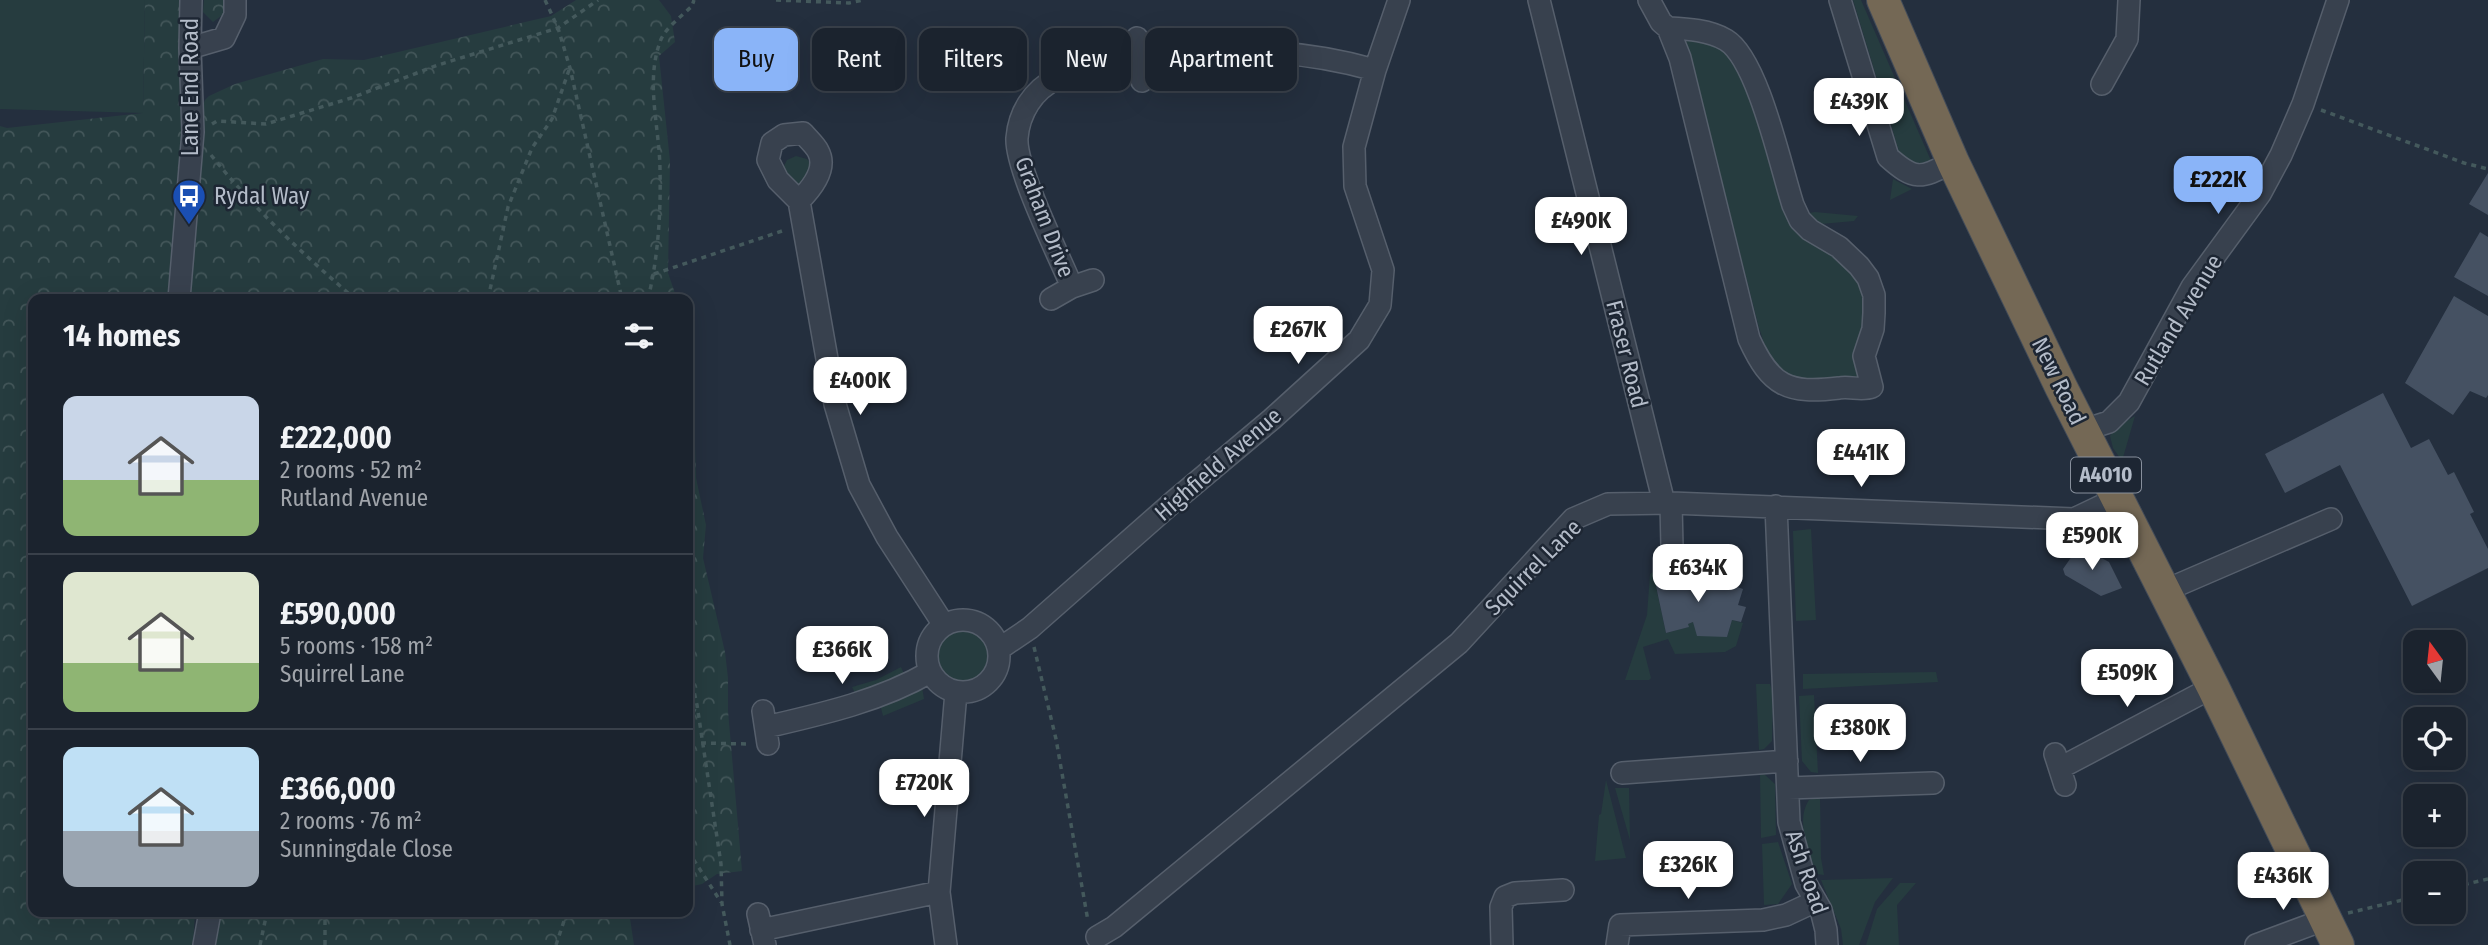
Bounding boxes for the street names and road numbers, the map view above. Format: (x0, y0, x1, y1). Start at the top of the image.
street label: Lane End Road (176, 18, 204, 156)
street label: Graham Drive (1009, 153, 1081, 281)
street label: Rutland Avenue (2128, 249, 2228, 391)
street label: Fraser Road (1600, 297, 1654, 411)
street label: New Road (2026, 333, 2092, 429)
street label: Highfield Avenue (1149, 401, 1287, 527)
road number: A4010 (2071, 458, 2141, 492)
street label: Squirrel Lane (1479, 513, 1587, 621)
street label: Ash Road (1780, 826, 1834, 918)

